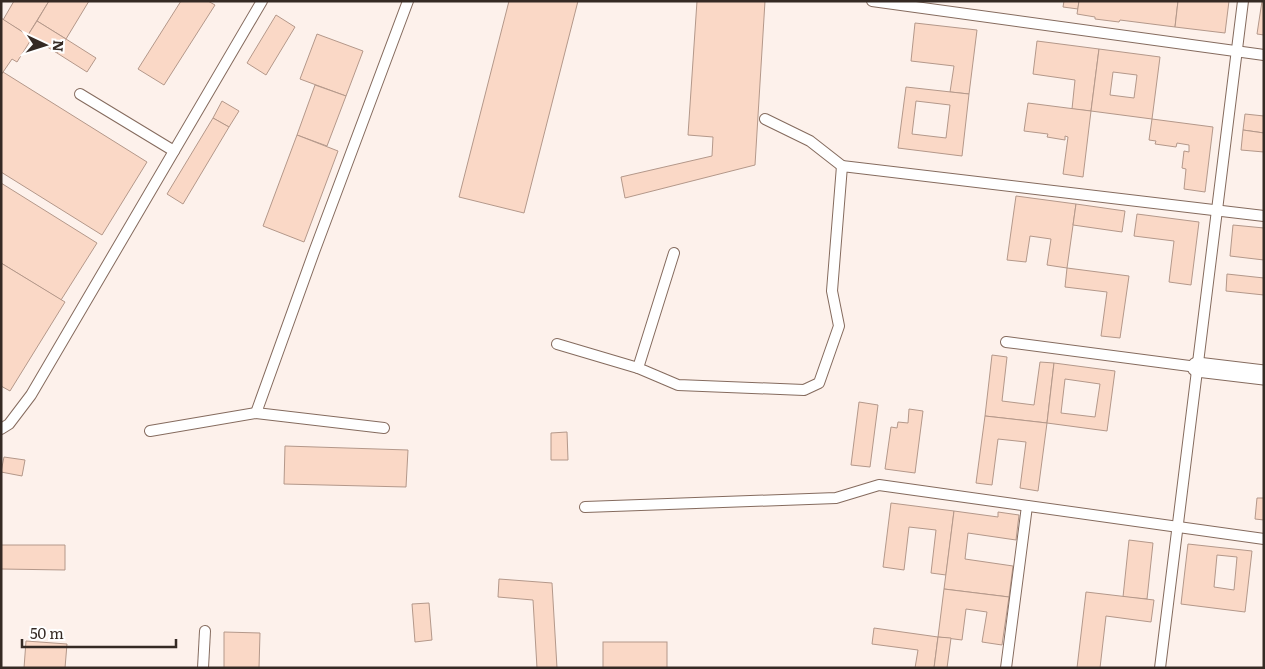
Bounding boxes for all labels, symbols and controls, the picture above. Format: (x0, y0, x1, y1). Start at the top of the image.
north arrow (20, 20, 70, 70)
text: N (49, 39, 69, 53)
scale bar (22, 616, 176, 648)
text: 50 m (30, 621, 64, 644)

